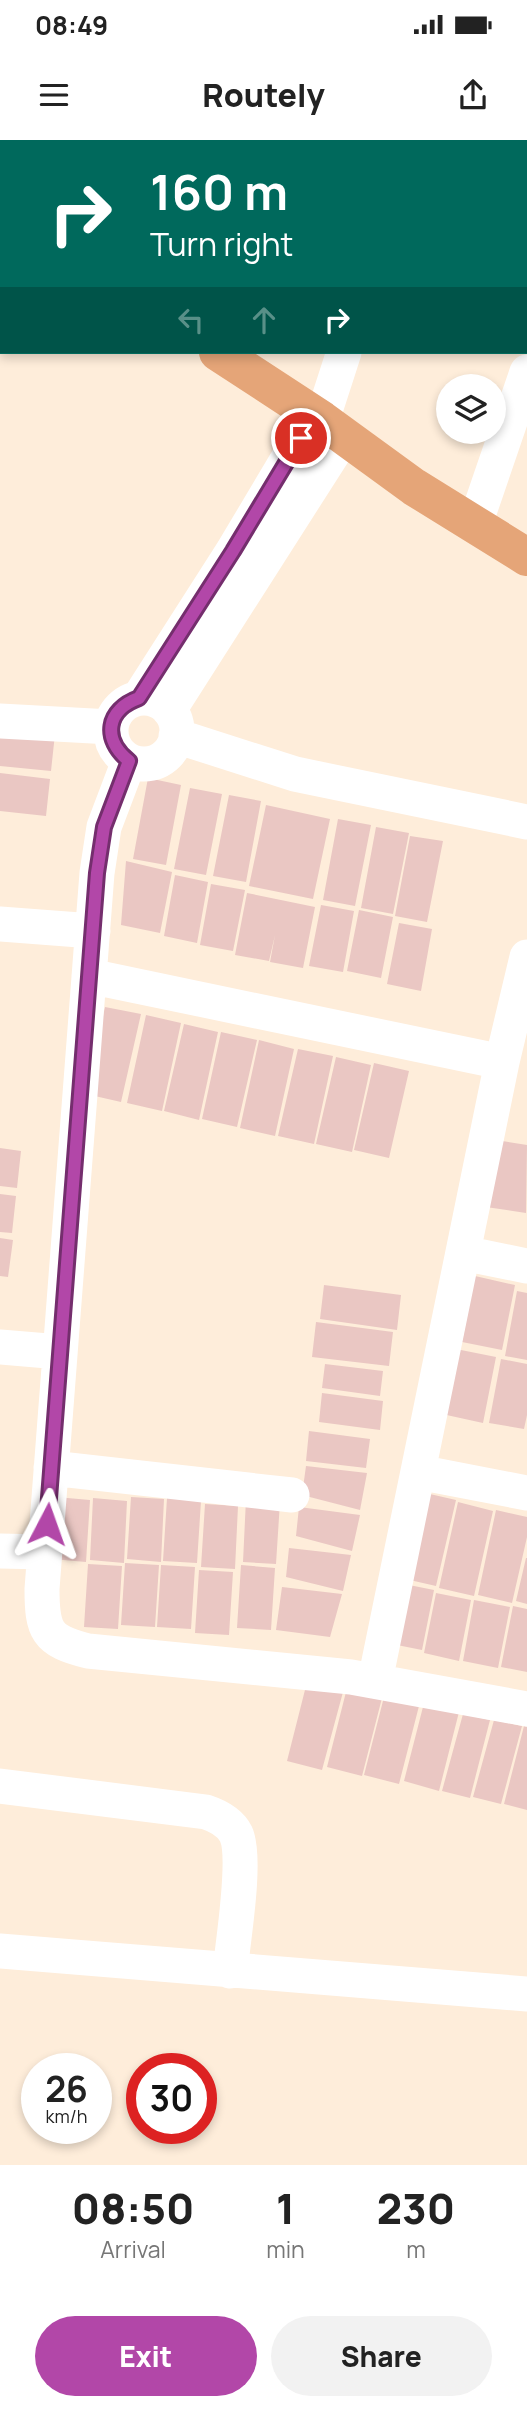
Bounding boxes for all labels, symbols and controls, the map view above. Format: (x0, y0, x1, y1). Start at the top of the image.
text: 08:49 (35, 7, 108, 43)
text: Routely (202, 73, 325, 117)
icon: menu (35, 76, 73, 114)
icon: share (454, 76, 492, 114)
text: 160 m (150, 158, 288, 225)
icon: right (35, 168, 126, 259)
text: Turn right (150, 222, 293, 266)
icon: left (172, 301, 210, 339)
icon: ahead (245, 301, 283, 339)
icon: right (318, 301, 356, 339)
map controls (436, 374, 506, 444)
button: layers (436, 374, 506, 444)
pin (271, 408, 331, 468)
icon: arrive (282, 419, 320, 457)
position arrow (10, 1487, 84, 1561)
speed limit sign: 30 (126, 2053, 217, 2144)
text: 26 (45, 2065, 88, 2113)
text: km/h (46, 2104, 87, 2128)
text: 08:50 (72, 2179, 194, 2237)
text: 1 (276, 2179, 295, 2237)
text: 230 (377, 2179, 455, 2237)
text: Arrival (100, 2233, 166, 2265)
text: min (266, 2233, 305, 2265)
text: m (406, 2233, 426, 2265)
button: Exit (35, 2316, 257, 2396)
button: Share (271, 2316, 492, 2396)

